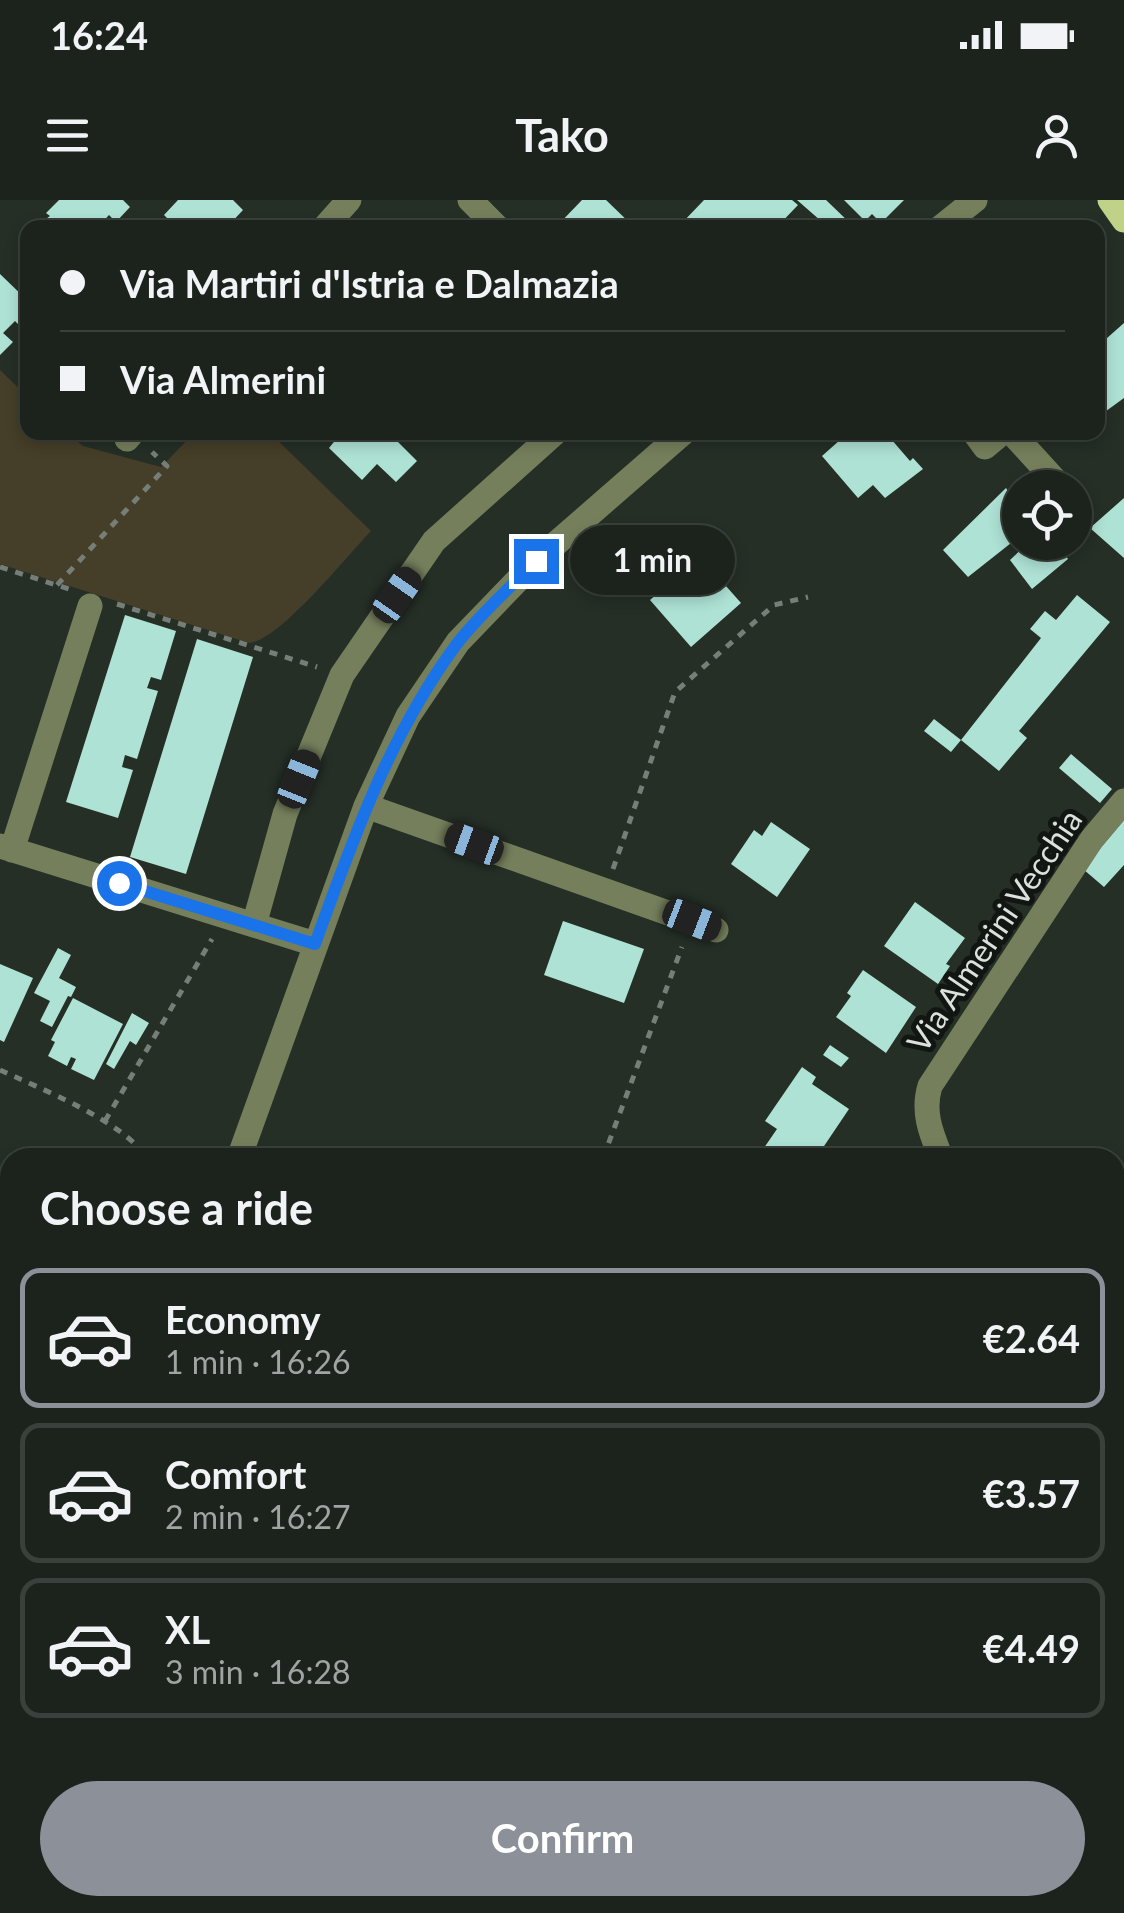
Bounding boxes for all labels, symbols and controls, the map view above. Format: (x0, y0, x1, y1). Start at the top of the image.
text: 16:24 (50, 12, 148, 58)
icon: menu (40, 108, 95, 163)
text: Tako (515, 108, 609, 162)
icon: person (1029, 108, 1084, 163)
text: Via Martiri d'Istria e Dalmazia (120, 260, 619, 306)
text: Via Almerini (120, 356, 326, 402)
map controls (1002, 470, 1092, 560)
button: locate (1002, 470, 1092, 560)
callout: 1 min (571, 526, 736, 596)
route end (514, 539, 559, 584)
text: 1 min (613, 540, 692, 579)
car (368, 562, 426, 628)
car (274, 746, 324, 812)
street label: Via Almerini Vecchia (898, 801, 1089, 1059)
car (441, 820, 507, 868)
route start (97, 861, 142, 906)
car (659, 895, 725, 945)
text: Choose a ride (40, 1181, 313, 1235)
icon: car (45, 1293, 135, 1383)
text: Economy (165, 1296, 320, 1342)
text: €2.64 (983, 1315, 1080, 1361)
text: 1 min · 16:26 (165, 1342, 351, 1381)
icon: car (45, 1448, 135, 1538)
text: Comfort (165, 1451, 306, 1497)
text: €3.57 (983, 1470, 1080, 1516)
text: 2 min · 16:27 (165, 1497, 351, 1536)
icon: car (45, 1603, 135, 1693)
text: XL (165, 1606, 210, 1652)
text: €4.49 (983, 1625, 1080, 1671)
text: 3 min · 16:28 (165, 1652, 351, 1691)
button: Confirm (40, 1781, 1085, 1896)

